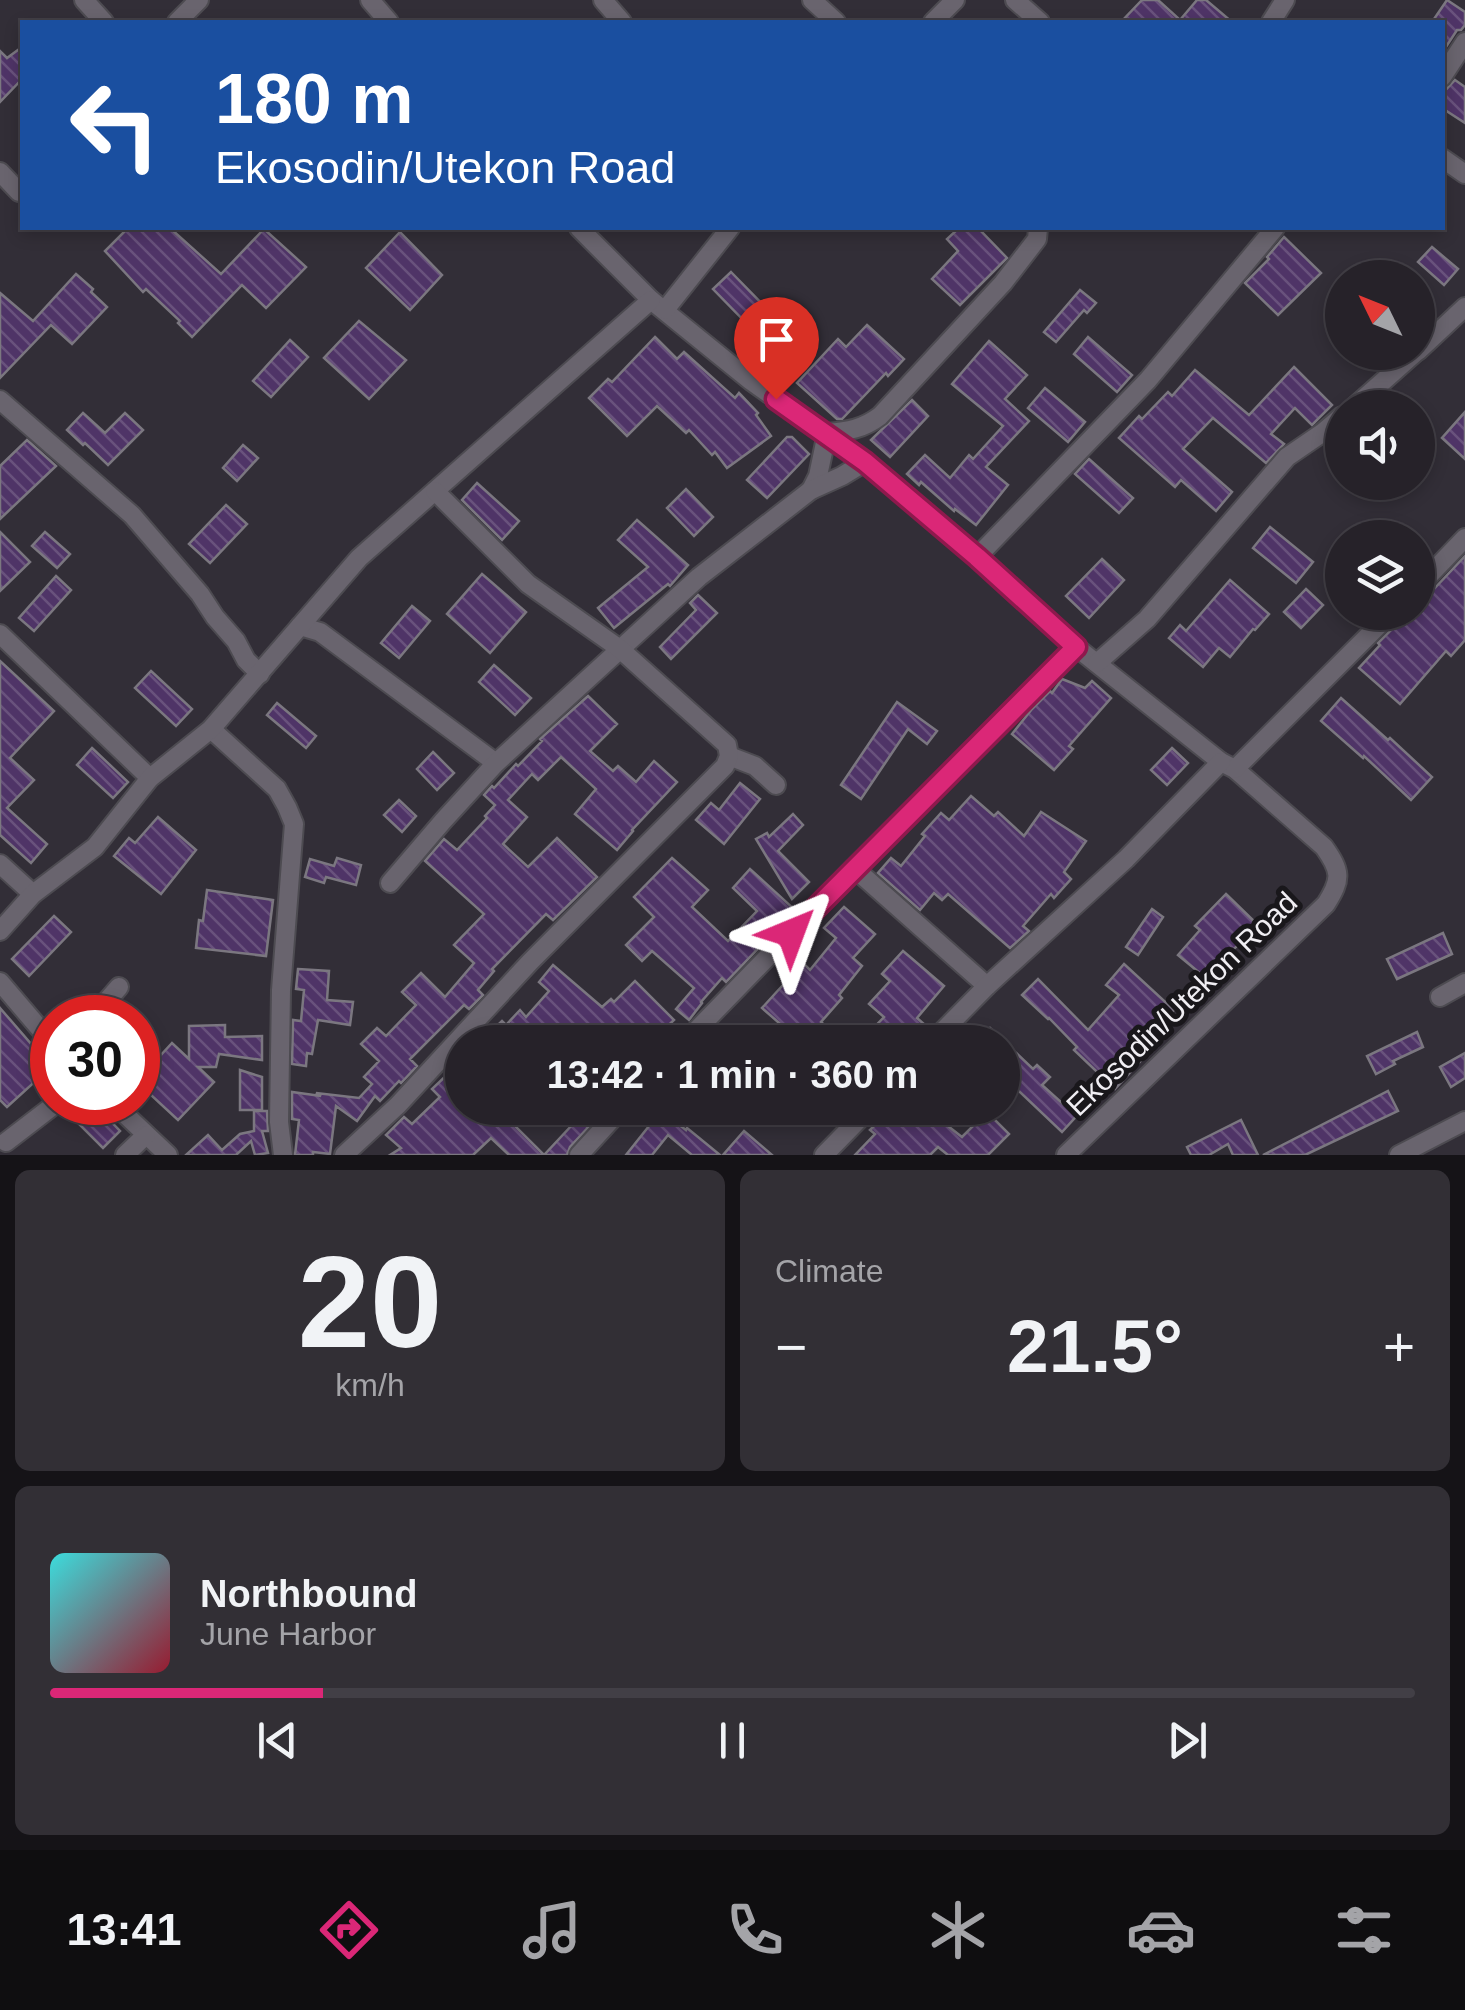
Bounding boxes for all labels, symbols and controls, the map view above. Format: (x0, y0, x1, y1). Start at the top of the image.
icon: left (50, 60, 180, 190)
text: 180 m (215, 60, 413, 138)
text: Ekosodin/Utekon Road (215, 142, 675, 193)
north arrow (1325, 260, 1435, 370)
map controls (1325, 260, 1435, 630)
pin (734, 297, 819, 400)
icon: arrive (749, 312, 804, 367)
button: sound (1325, 390, 1435, 500)
button: layers (1325, 520, 1435, 630)
position arrow (739, 881, 843, 985)
street label: Ekosodin/Utekon Road (1060, 885, 1303, 1122)
speed limit sign: 30 (30, 995, 160, 1125)
text: 13:42 · 1 min · 360 m (547, 1054, 918, 1096)
text: 20 (298, 1229, 442, 1375)
text: Climate (775, 1253, 883, 1289)
text: 21.5° (1007, 1304, 1183, 1388)
text: − (775, 1316, 807, 1378)
text: + (1383, 1316, 1415, 1378)
text: km/h (335, 1367, 405, 1403)
text: Northbound (200, 1573, 417, 1615)
text: June Harbor (200, 1616, 376, 1652)
icon: previous (250, 1713, 305, 1768)
icon: pause (705, 1713, 760, 1768)
icon: next (1160, 1713, 1215, 1768)
icon: directions (314, 1895, 384, 1965)
icon: music (517, 1895, 587, 1965)
icon: phone (720, 1895, 790, 1965)
icon: climate (923, 1895, 993, 1965)
icon: car (1126, 1895, 1196, 1965)
icon: filters (1329, 1895, 1399, 1965)
text: 13:41 (66, 1904, 182, 1955)

